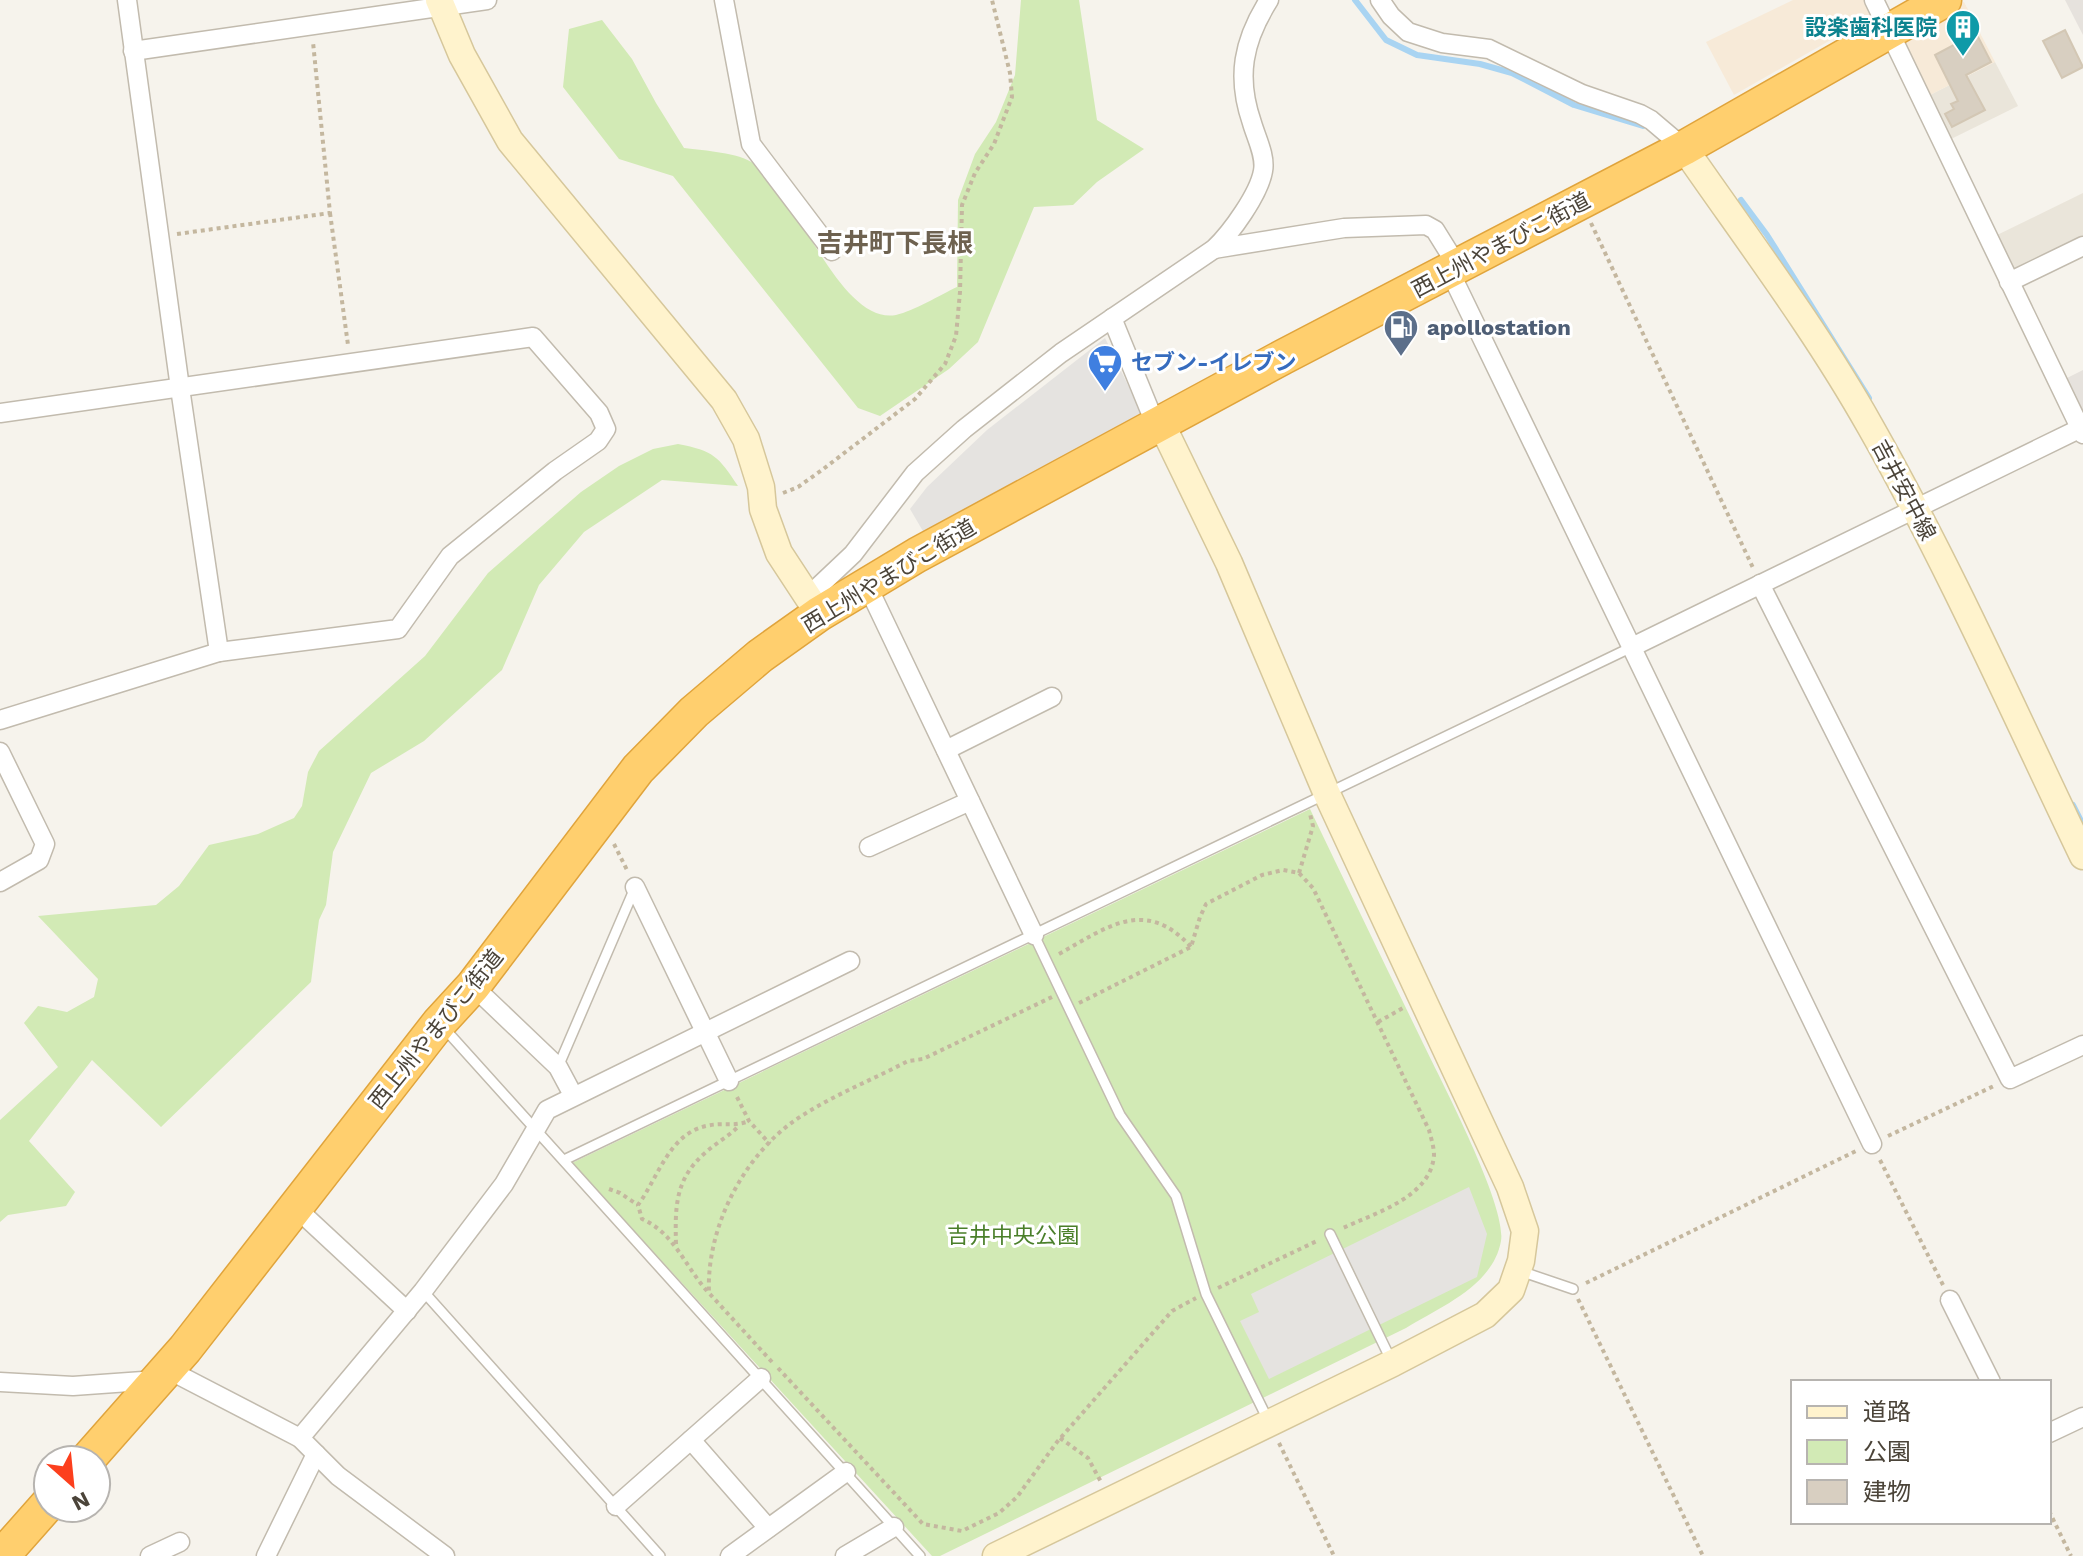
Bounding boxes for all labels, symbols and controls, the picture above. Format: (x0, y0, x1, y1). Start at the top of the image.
building icon: 設楽歯科医院 (1944, 8, 1982, 58)
place label: 設楽歯科医院 (1805, 15, 1937, 40)
street label: 西上州やまびこ街道 (1408, 187, 1594, 303)
district label: 吉井町下長根 (817, 228, 973, 258)
fuel station icon: apollostation (1382, 308, 1420, 358)
place label: apollostation (1427, 315, 1571, 340)
supermarket icon: セブン-イレブン (1086, 343, 1124, 393)
place label: セブン-イレブン (1131, 350, 1297, 375)
street label: 吉井安中線 (1867, 436, 1941, 544)
street label: 西上州やまびこ街道 (798, 514, 980, 638)
street label: 西上州やまびこ街道 (364, 944, 508, 1114)
park label: 吉井中央公園 (947, 1223, 1079, 1248)
legend (1791, 1380, 2051, 1524)
text: 道路 (1863, 1398, 1911, 1426)
text: 公園 (1863, 1438, 1911, 1466)
north arrow (32, 1444, 112, 1524)
text: 建物 (1863, 1478, 1911, 1506)
text: N (68, 1487, 94, 1516)

